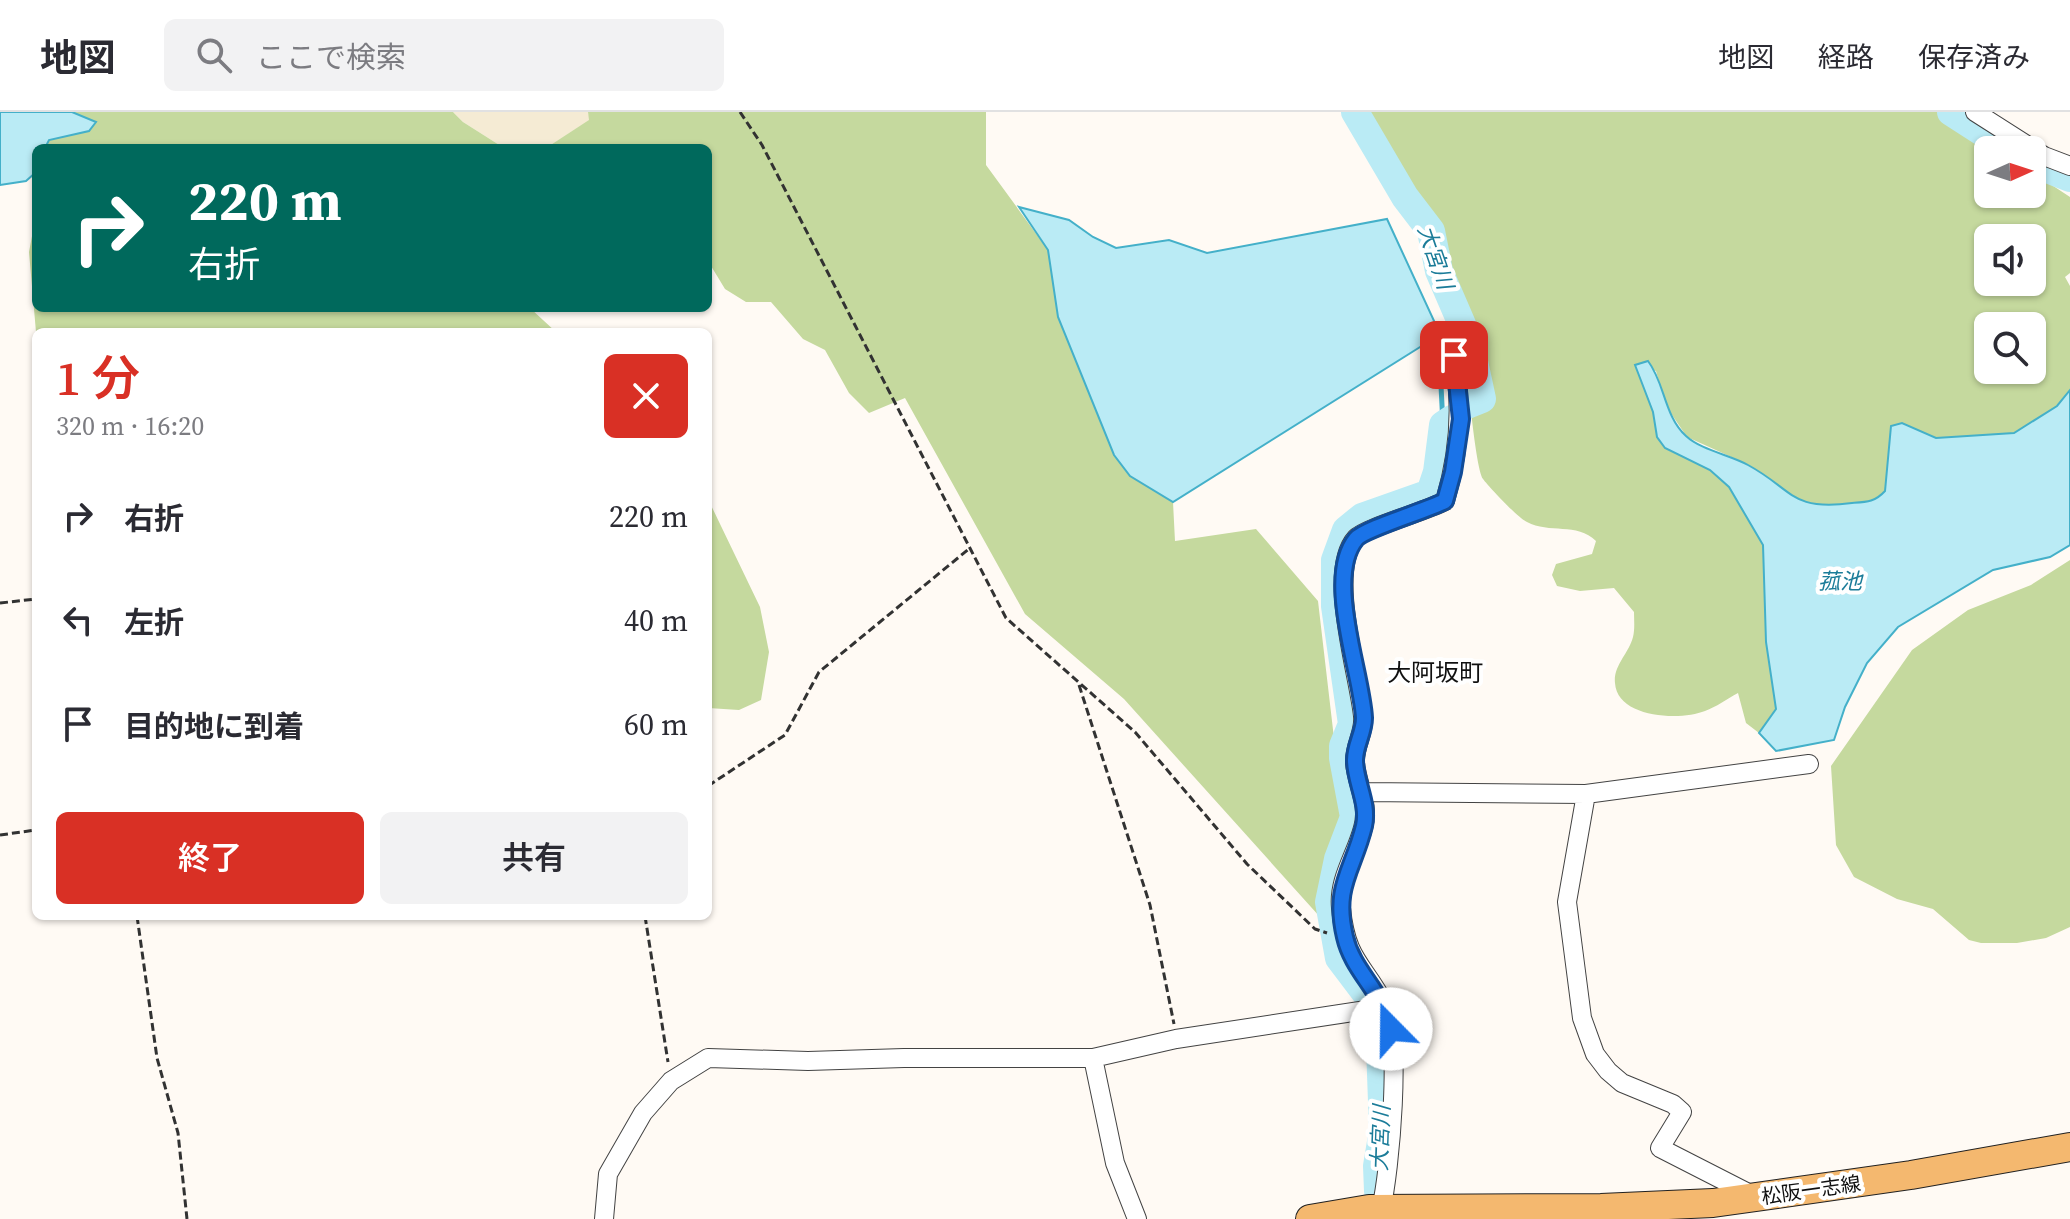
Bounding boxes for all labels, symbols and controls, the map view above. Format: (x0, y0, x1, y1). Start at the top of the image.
search box (164, 19, 724, 91)
text: 地図 (40, 32, 116, 84)
icon: search (192, 33, 236, 77)
text: ここで検索 (256, 37, 406, 78)
text: 地図 (1718, 38, 1774, 76)
text: 経路 (1818, 38, 1874, 76)
text: 保存済み (1918, 38, 2030, 76)
north arrow (1974, 136, 2046, 208)
map controls (1974, 136, 2046, 384)
text: 220 m (188, 162, 342, 239)
icon: right (56, 176, 160, 280)
water label: 大宮川 (1411, 221, 1462, 295)
button: sound (1974, 224, 2046, 296)
text: 右折 (188, 240, 260, 289)
button: search (1974, 312, 2046, 384)
pin (1420, 321, 1488, 389)
icon: arrive (1432, 333, 1476, 377)
text: 1 分 (56, 345, 140, 411)
button: close (604, 354, 688, 438)
text: 320 m · 16:20 (56, 408, 204, 444)
icon: right (56, 494, 100, 538)
text: 220 m (609, 496, 688, 537)
text: 右折 (124, 498, 184, 539)
water label: 菰池 (1818, 566, 1864, 596)
icon: left (56, 598, 100, 642)
text: 40 m (624, 600, 688, 641)
text: 左折 (124, 602, 184, 643)
district label: 大阿坂町 (1387, 656, 1483, 689)
icon: arrive (56, 702, 100, 746)
text: 60 m (624, 704, 688, 745)
text: 目的地に到着 (124, 706, 304, 747)
button: 終了 (56, 812, 364, 904)
button: 共有 (380, 812, 688, 904)
position arrow (1349, 987, 1433, 1071)
water label: 大宮川 (1364, 1103, 1396, 1172)
street label: 松阪一志線 (1760, 1169, 1862, 1211)

